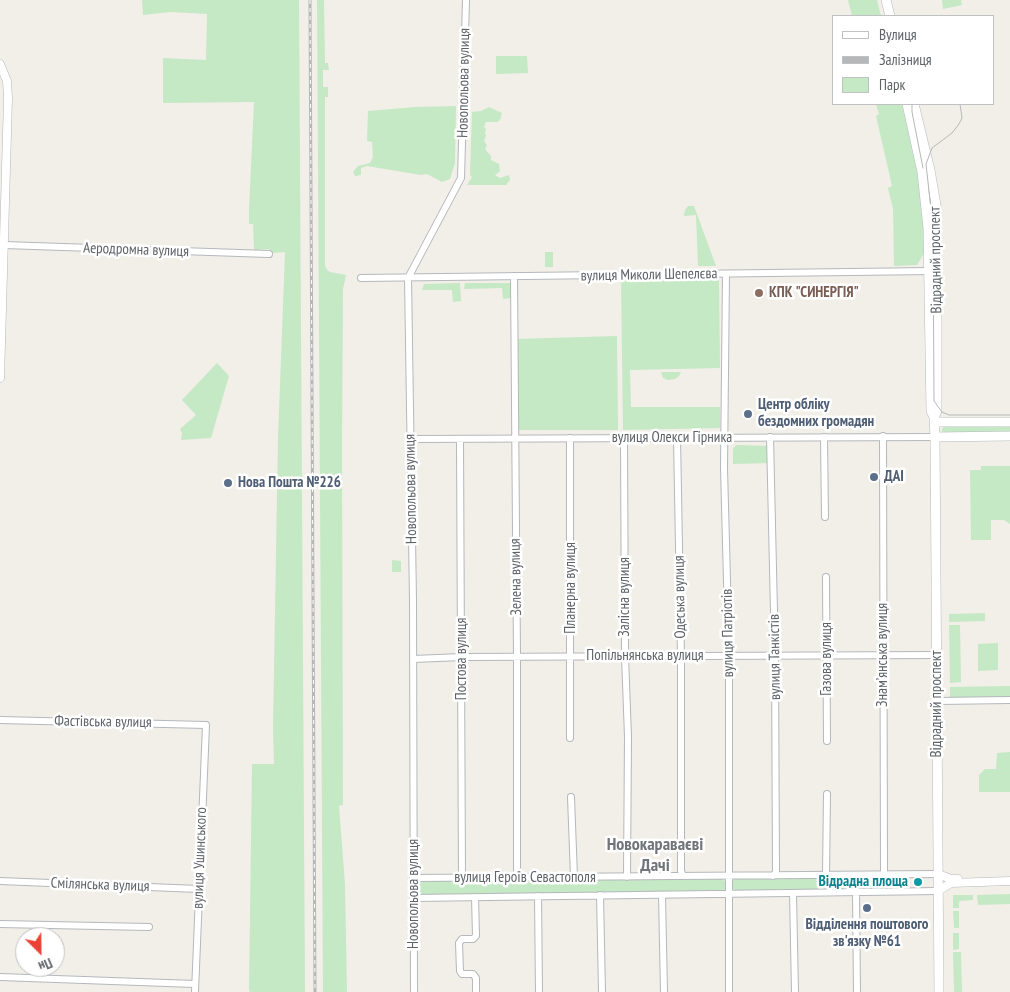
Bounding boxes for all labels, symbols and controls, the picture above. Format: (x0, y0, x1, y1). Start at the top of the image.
legend (832, 15, 995, 105)
text: Вулиця (879, 25, 917, 44)
street label: Новопольова вулиця (454, 28, 474, 138)
text: Залізниця (879, 50, 932, 69)
text: Парк (879, 75, 905, 94)
street label: Відрадний проспект (926, 206, 946, 314)
street label: Аеродромна вулиця (83, 239, 189, 261)
street label: вулиця Миколи Шепелєва (580, 265, 718, 285)
place label: КПК "СИНЕРГІЯ" (769, 284, 859, 302)
marker: КПК "СИНЕРГІЯ" (753, 287, 765, 299)
place label: Центр обліку бездомних громадян (758, 396, 874, 431)
marker: Центр обліку бездомних громадян (742, 408, 754, 420)
street label: вулиця Олекси Гірника (612, 429, 732, 447)
street label: Новопольова вулиця (401, 434, 421, 544)
place label: ДАІ (884, 468, 904, 486)
marker: ДАІ (868, 471, 880, 483)
place label: Нова Пошта №226 (238, 474, 341, 492)
marker: Нова Пошта №226 (222, 477, 234, 489)
street label: Зелена вулиця (506, 538, 526, 616)
street label: Планерна вулиця (562, 542, 580, 634)
street label: Одеська вулиця (670, 555, 690, 639)
street label: Залісна вулиця (616, 557, 634, 637)
street label: вулиця Патріотів (718, 589, 738, 677)
street label: Знамʼянська вулиця (874, 603, 892, 707)
street label: вулиця Танкістів (765, 614, 785, 700)
street label: Постова вулиця (453, 618, 471, 700)
street label: Газова вулиця (818, 622, 836, 696)
street label: Попільнянська вулиця (586, 647, 704, 665)
street label: Відрадний проспект (928, 651, 946, 757)
street label: Фастівська вулиця (54, 712, 152, 732)
street label: вулиця Ушинського (189, 807, 211, 909)
district label: Новокараваєві Дачі (607, 834, 703, 876)
street label: Новопольова вулиця (405, 839, 423, 949)
street label: вулиця Героїв Севастополя (454, 869, 596, 887)
place label: Відрадна площа (818, 873, 908, 891)
street label: Смілянська вулиця (50, 874, 150, 896)
marker: Відрадна площа (912, 876, 924, 888)
marker: Відділення поштового зв'язку №61 (861, 902, 873, 914)
place label: Відділення поштового зв'язку №61 (805, 916, 929, 951)
north arrow (15, 927, 65, 977)
text: Пн (36, 954, 55, 976)

